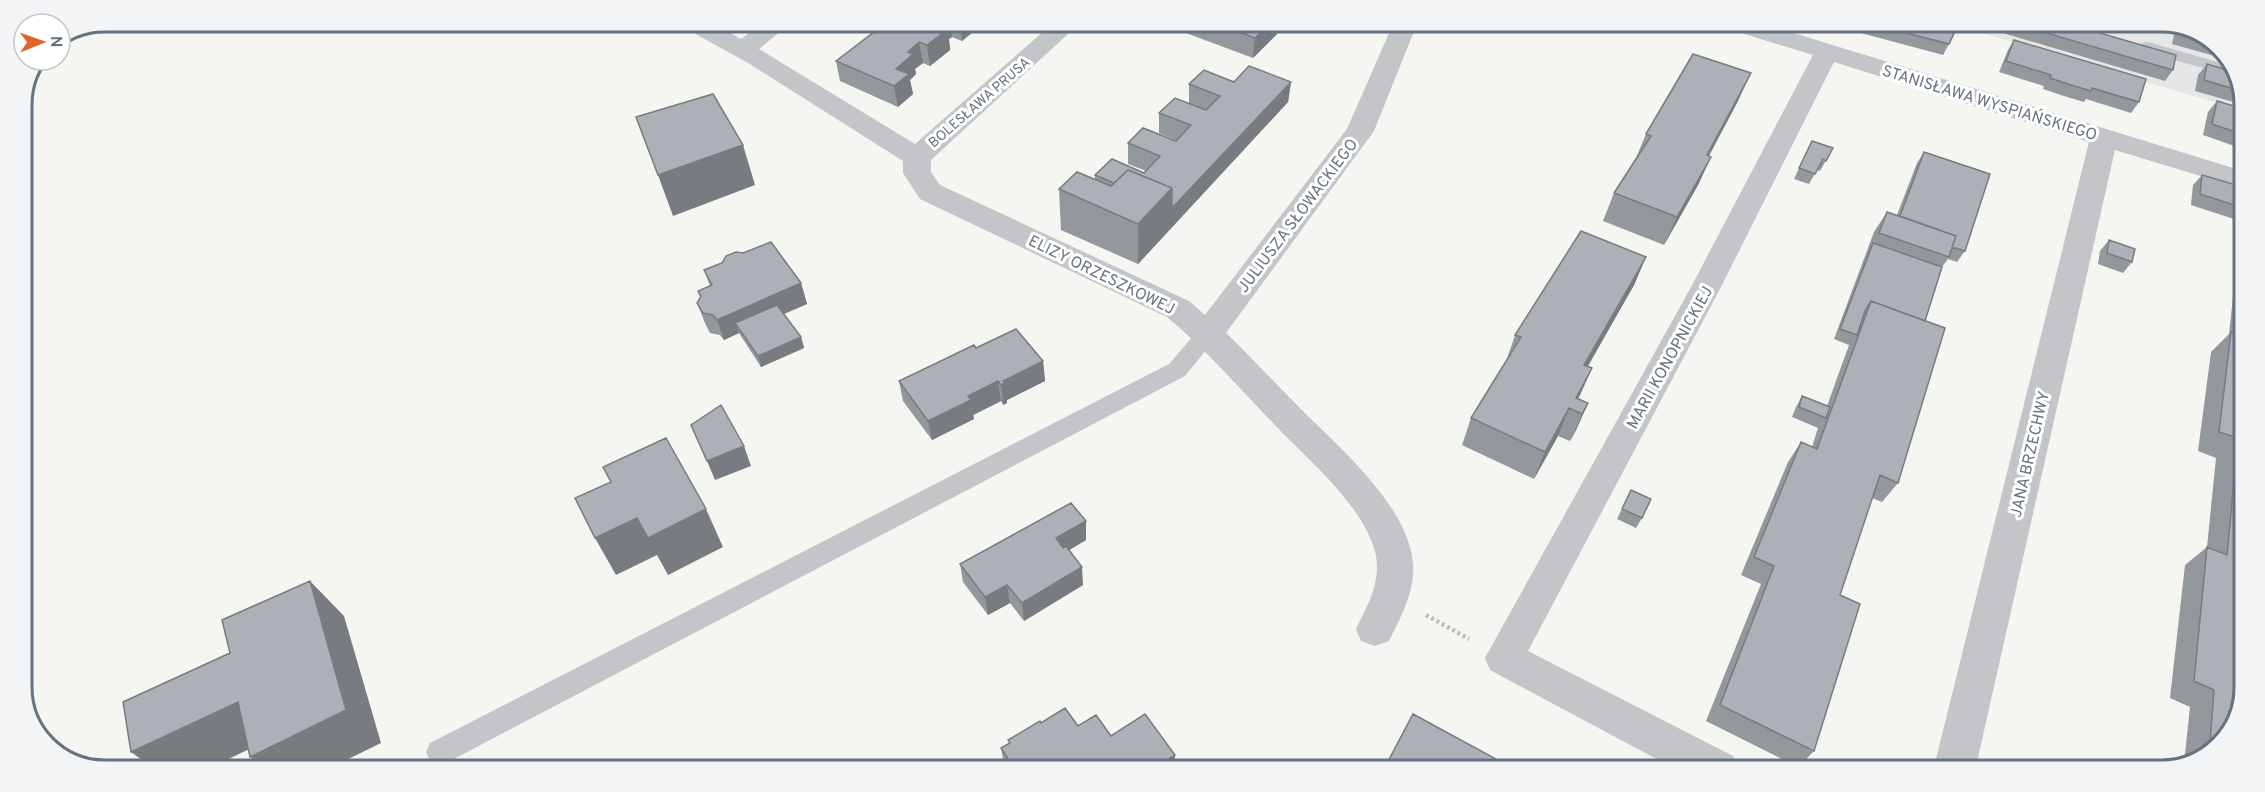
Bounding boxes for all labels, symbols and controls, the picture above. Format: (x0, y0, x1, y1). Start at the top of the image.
north arrow (12, 12, 72, 72)
text: N (45, 36, 65, 48)
street label: BOLESŁAWA PRUSA (926, 54, 1034, 152)
street label: STANISŁAWA WYSPIAŃSKIEGO (1879, 60, 2100, 146)
street label: JULIUSZA SŁOWACKIEGO (1234, 135, 1363, 297)
street label: ELIZY ORZESZKOWEJ (1025, 232, 1178, 320)
street label: MARII KONOPNICKIEJ (1623, 283, 1718, 433)
street label: JANA BRZECHWY (2007, 389, 2055, 520)

